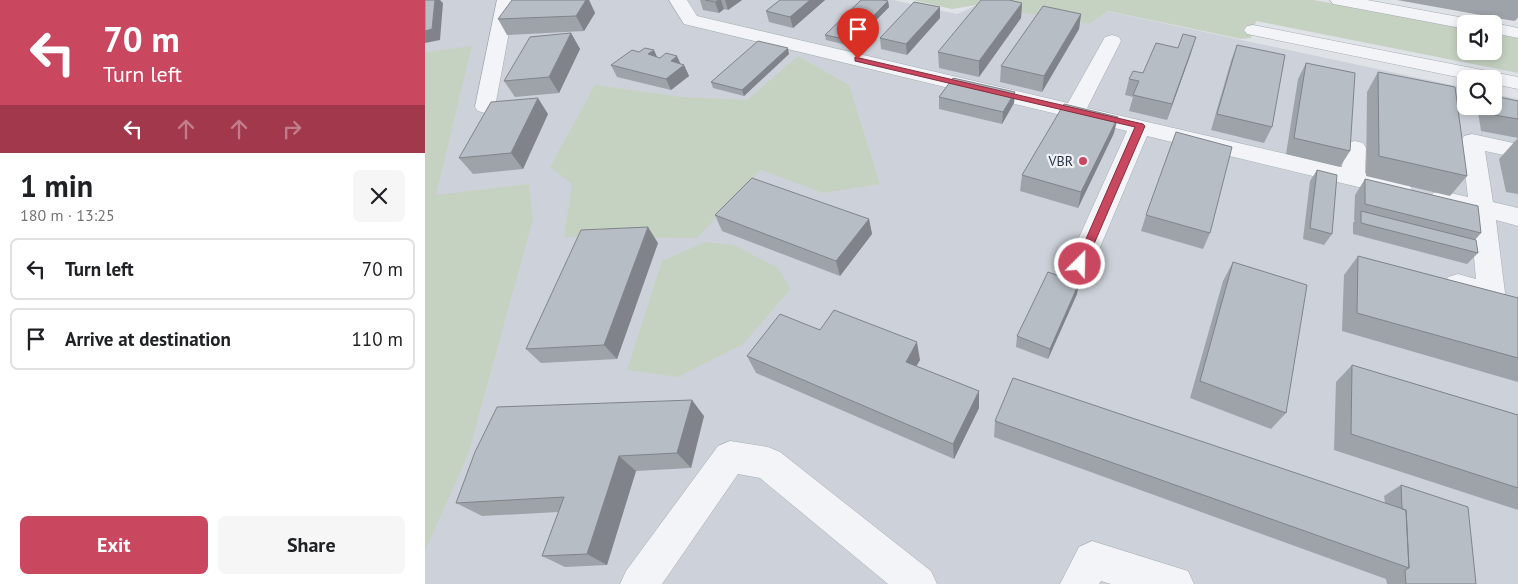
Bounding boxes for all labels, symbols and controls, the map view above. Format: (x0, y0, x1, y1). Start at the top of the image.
pin (837, 8, 879, 59)
icon: arrive (844, 15, 872, 43)
map controls (1457, 15, 1502, 115)
button: sound (1457, 15, 1502, 60)
text: 70 m (103, 16, 180, 62)
icon: left (20, 20, 85, 85)
text: Turn left (103, 60, 182, 88)
button: search (1457, 70, 1502, 115)
icon: left (119, 115, 147, 143)
icon: ahead (172, 115, 200, 143)
icon: ahead (225, 115, 253, 143)
icon: right (278, 115, 306, 143)
place label: VBR (1048, 152, 1073, 170)
marker: VBR (1077, 155, 1089, 167)
text: 1 min (20, 166, 93, 205)
button: close (353, 170, 405, 222)
text: 180 m · 13:25 (20, 205, 115, 225)
position arrow (1053, 237, 1105, 289)
icon: left (22, 255, 50, 283)
text: Turn left (65, 257, 134, 281)
text: 70 m (362, 257, 403, 281)
icon: arrive (22, 325, 50, 353)
text: Arrive at destination (65, 327, 231, 351)
text: 110 m (351, 327, 403, 351)
button: Exit (20, 516, 208, 574)
button: Share (218, 516, 405, 574)

